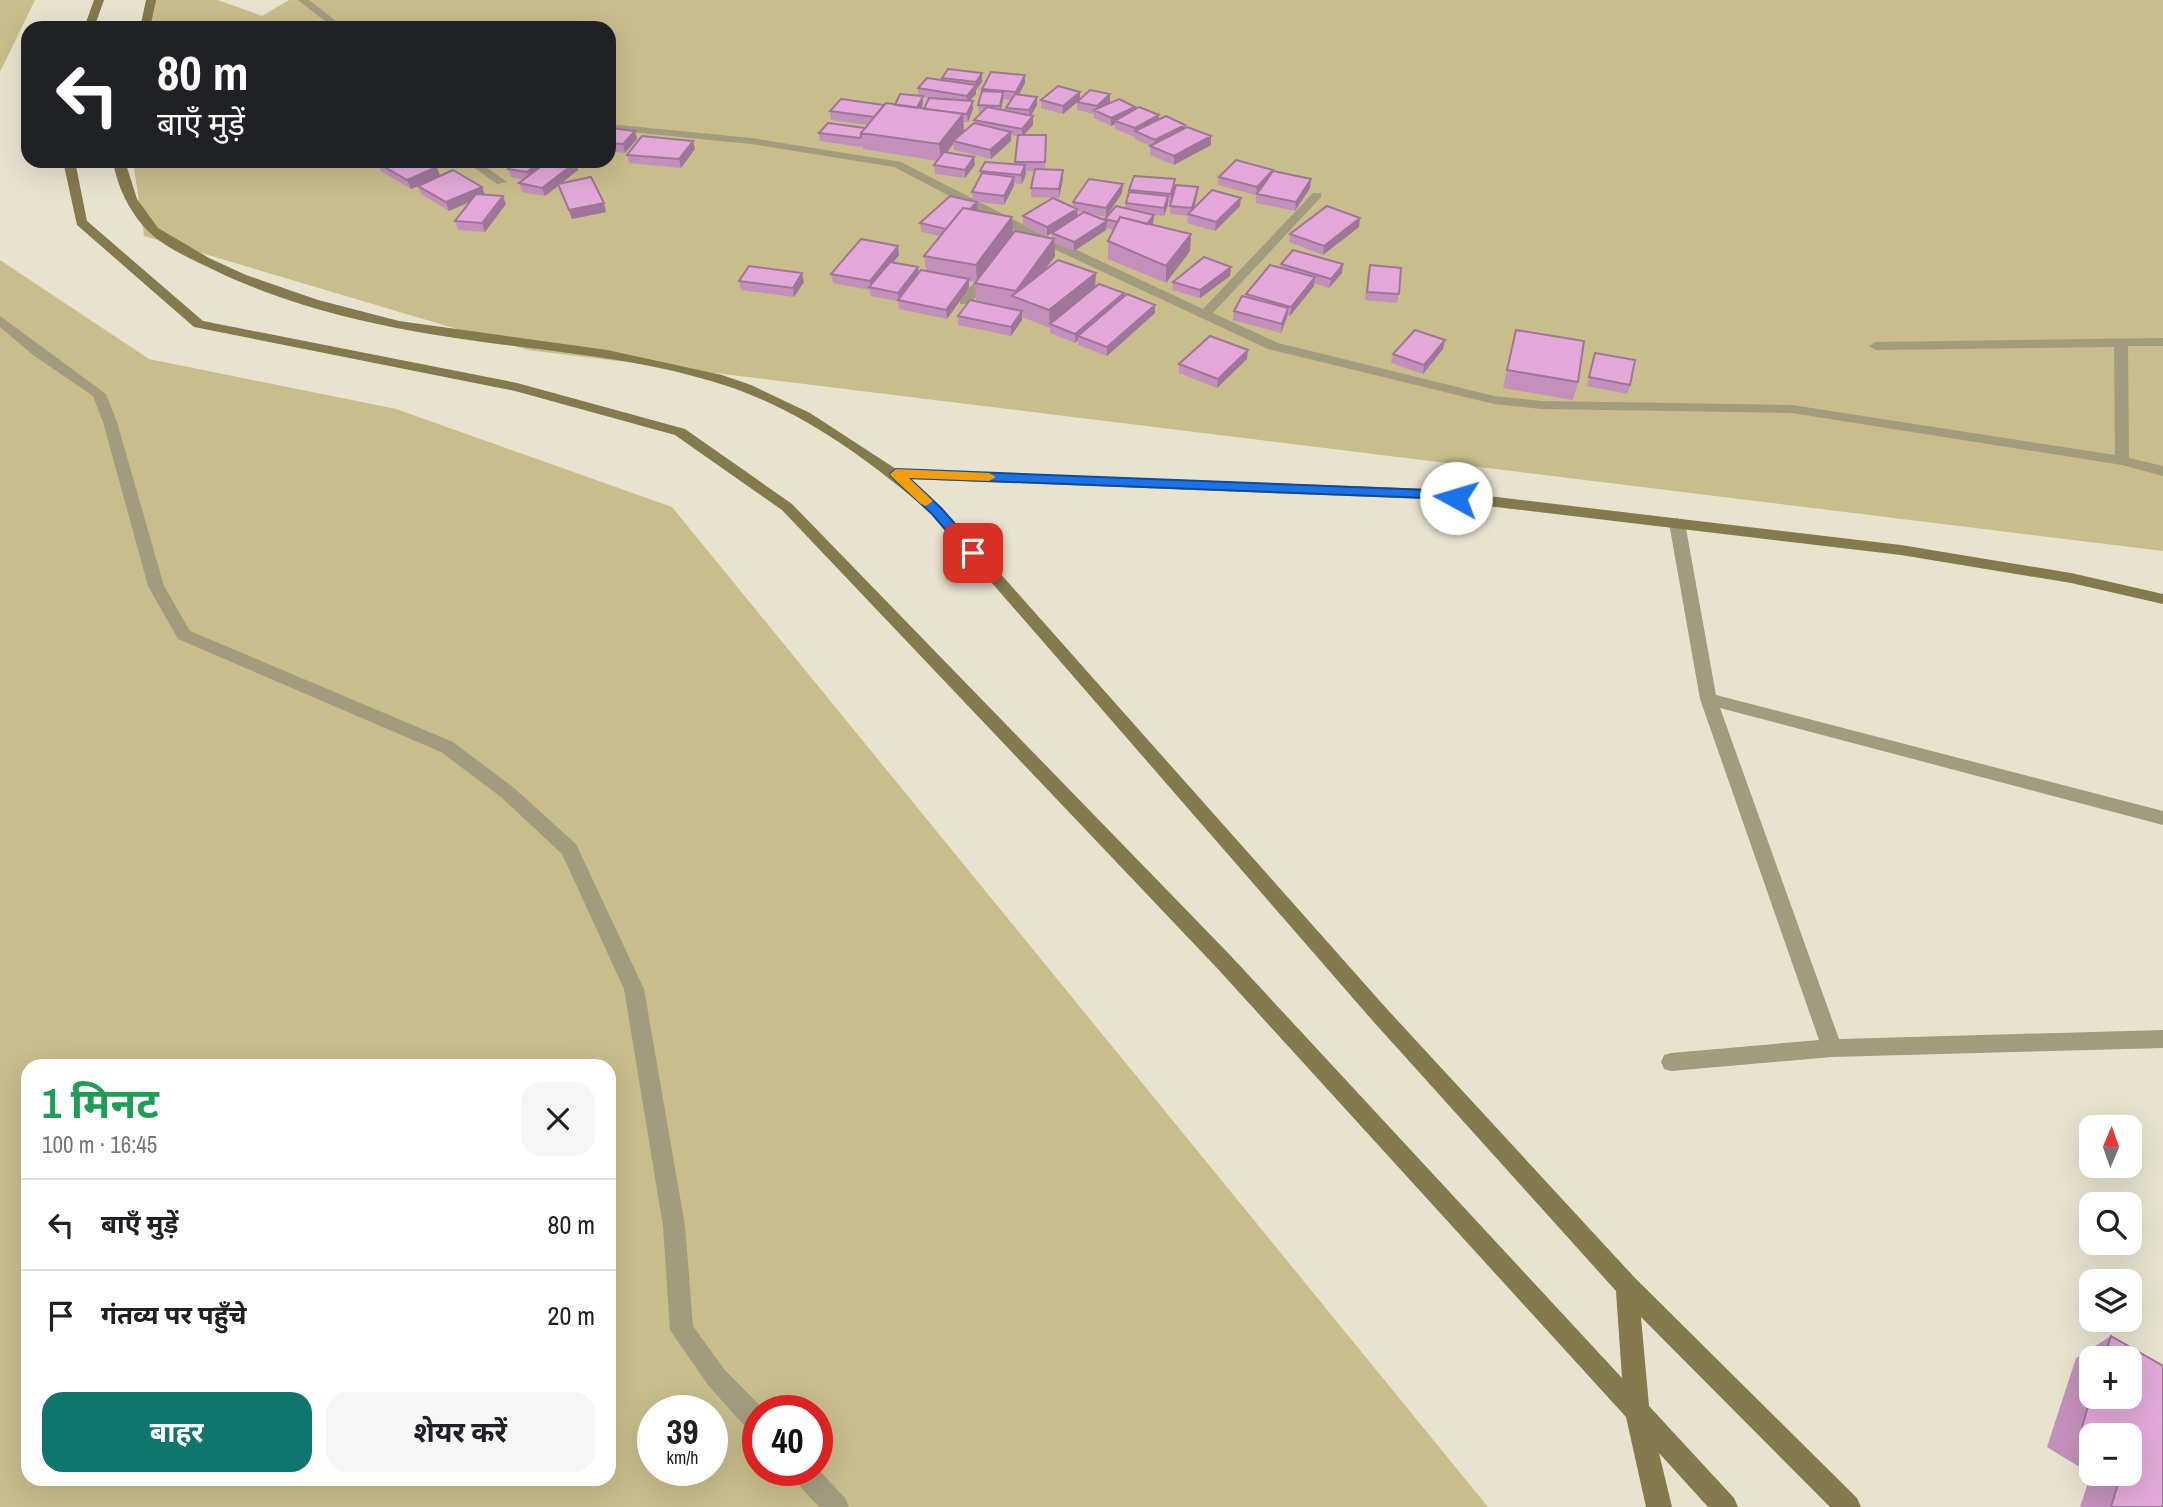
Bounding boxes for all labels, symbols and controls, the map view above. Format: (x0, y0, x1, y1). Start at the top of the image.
text: 80 m (157, 39, 249, 105)
icon: left (42, 49, 133, 140)
text: बाएँ मुड़ें (157, 102, 245, 145)
position arrow (1419, 461, 1493, 535)
pin (943, 523, 1003, 583)
icon: arrive (954, 534, 992, 572)
text: 1 मिनट (42, 1075, 159, 1131)
button: close (521, 1082, 595, 1156)
north arrow (2079, 1115, 2142, 1178)
map controls (2079, 1115, 2142, 1486)
text: 100 m · 16:45 (42, 1129, 157, 1160)
button: search (2079, 1192, 2142, 1255)
icon: left (42, 1206, 80, 1244)
text: बाएँ मुड़ें (101, 1206, 178, 1241)
text: 80 m (548, 1207, 595, 1242)
button: layers (2079, 1269, 2142, 1332)
icon: arrive (42, 1297, 80, 1335)
text: गंतव्य पर पहुँचे (101, 1297, 247, 1332)
text: 20 m (548, 1298, 595, 1333)
button: + (2079, 1346, 2142, 1409)
button: बाहर (42, 1392, 312, 1472)
button: शेयर करें (326, 1392, 595, 1472)
speed limit sign: 40 (742, 1395, 833, 1486)
text: 39 (667, 1408, 698, 1455)
button: − (2079, 1423, 2142, 1486)
text: km/h (667, 1445, 699, 1470)

